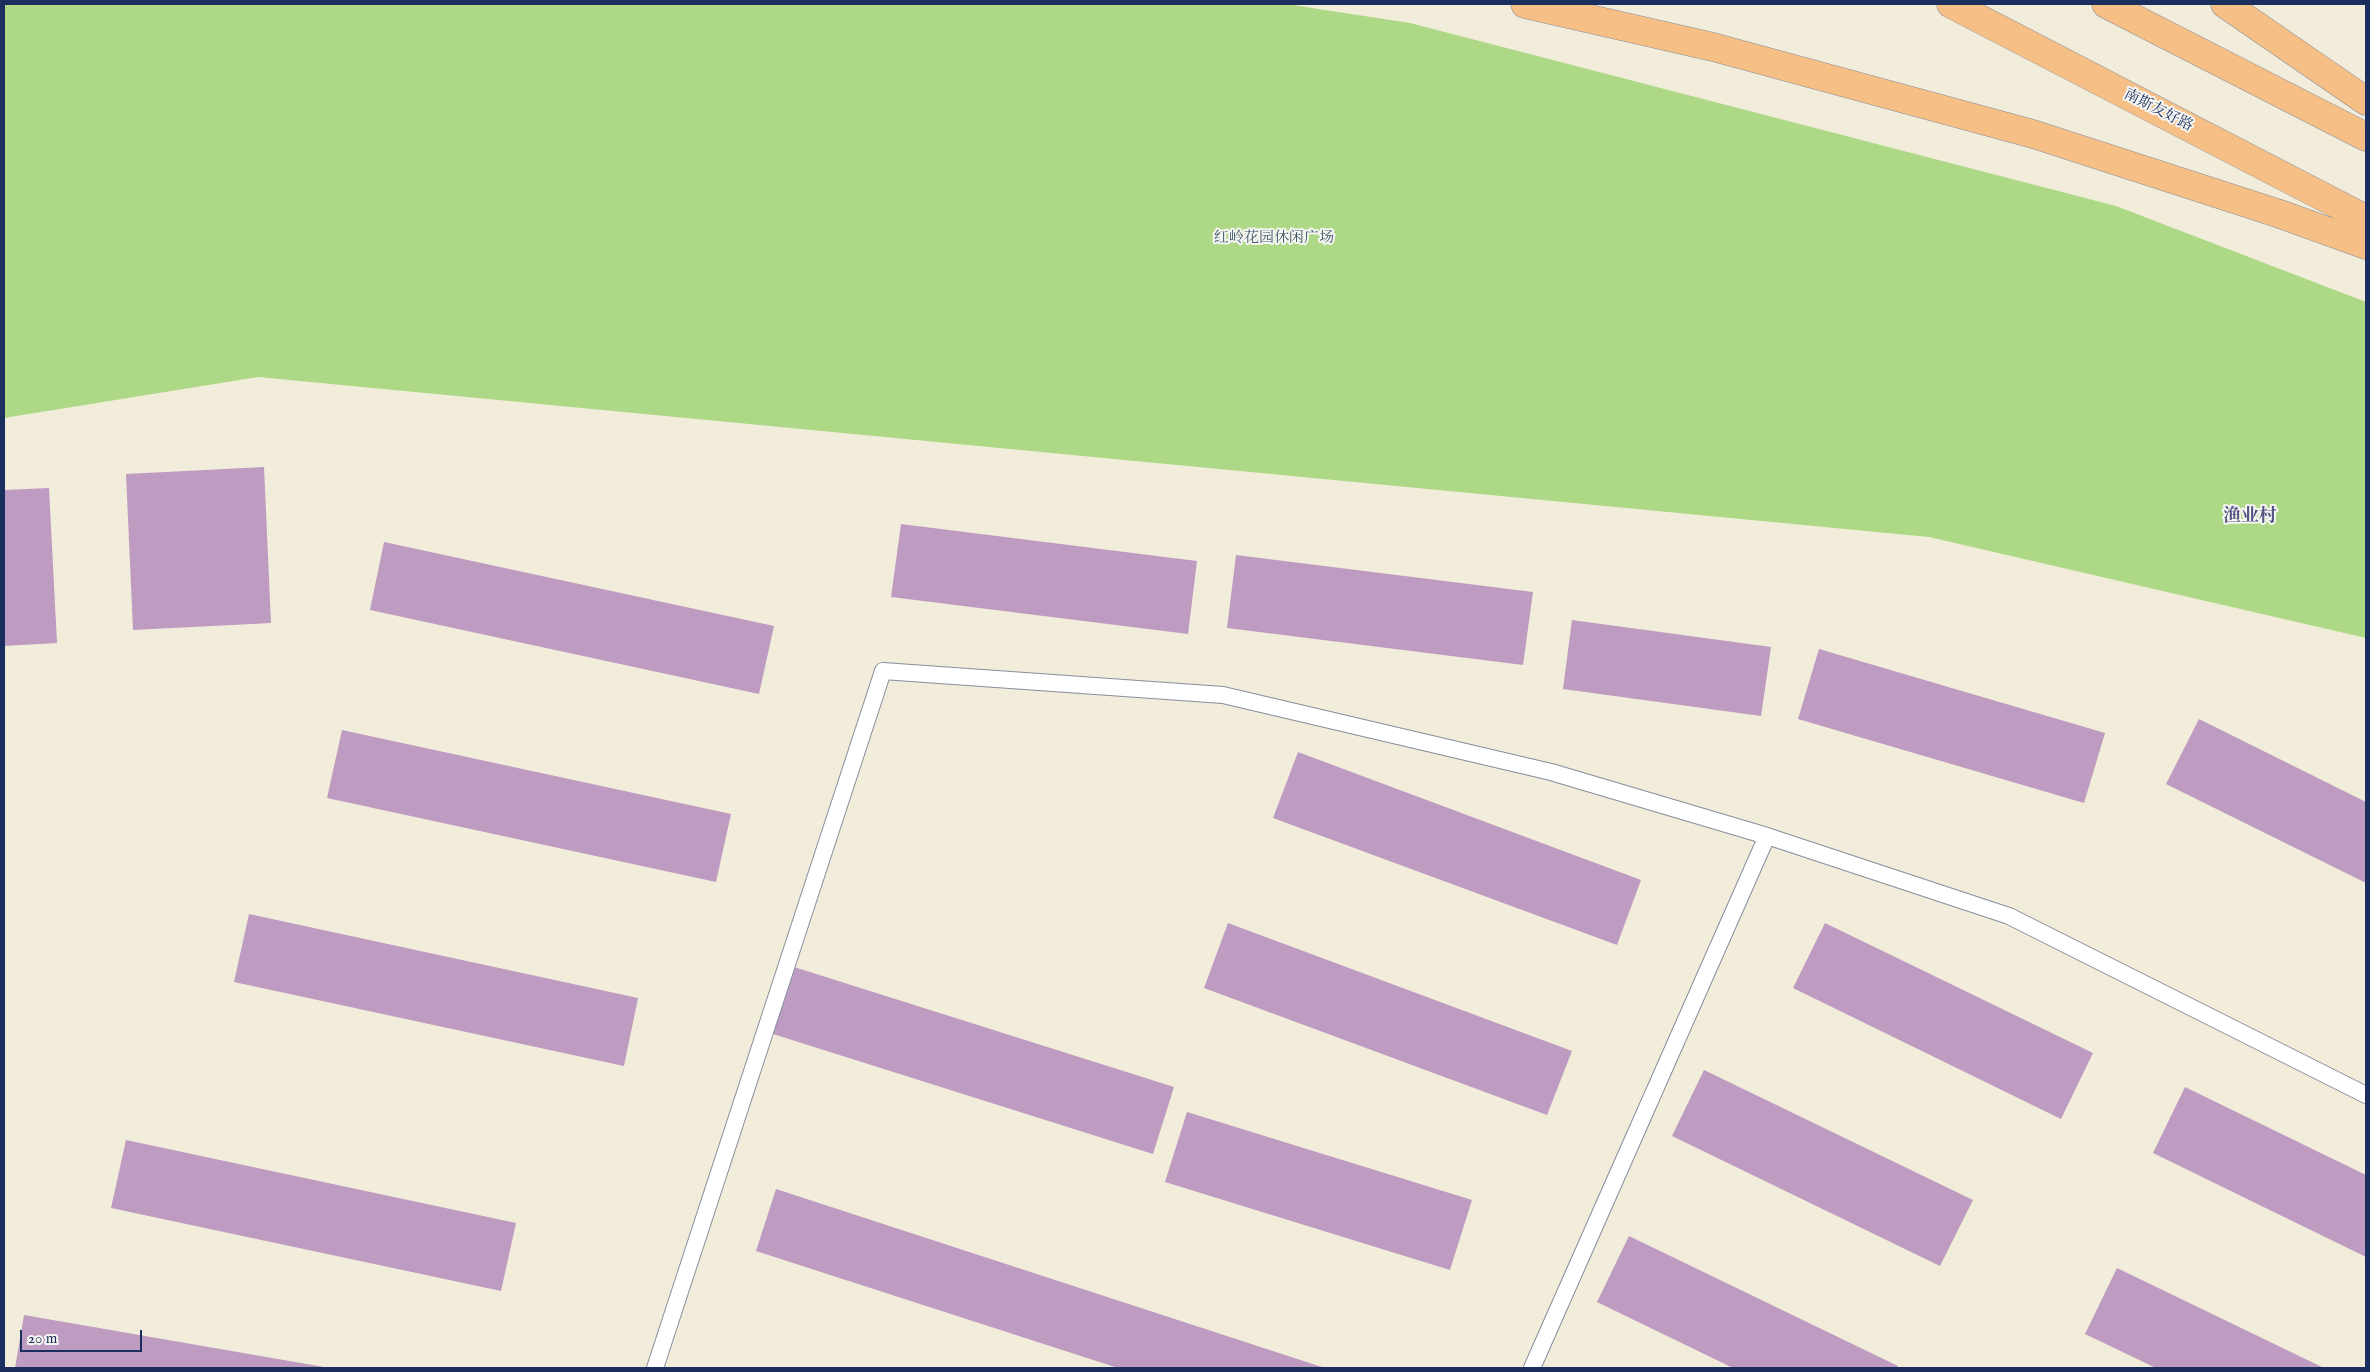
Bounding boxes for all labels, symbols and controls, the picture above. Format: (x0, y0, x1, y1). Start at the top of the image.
street label: 南斯友好路 (2121, 86, 2195, 136)
park label: 红岭花园休闲广场 (1214, 230, 1334, 248)
district label: 渔业村 (2223, 506, 2277, 528)
scale bar (22, 1320, 145, 1352)
text: 20 m (28, 1329, 57, 1348)

